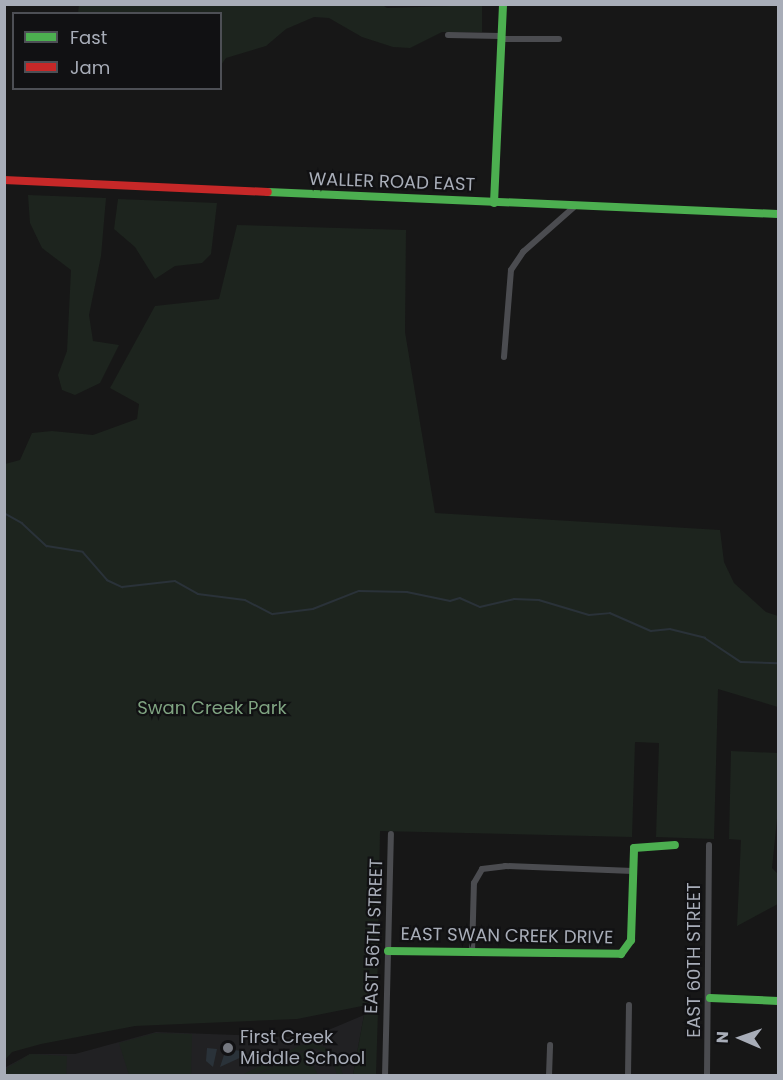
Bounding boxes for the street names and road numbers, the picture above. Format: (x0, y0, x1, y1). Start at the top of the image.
street label: WALLER ROAD EAST (308, 168, 476, 196)
street label: EAST 56TH STREET (360, 858, 388, 1014)
street label: EAST 60TH STREET (683, 882, 705, 1038)
street label: EAST SWAN CREEK DRIVE (401, 923, 613, 949)

